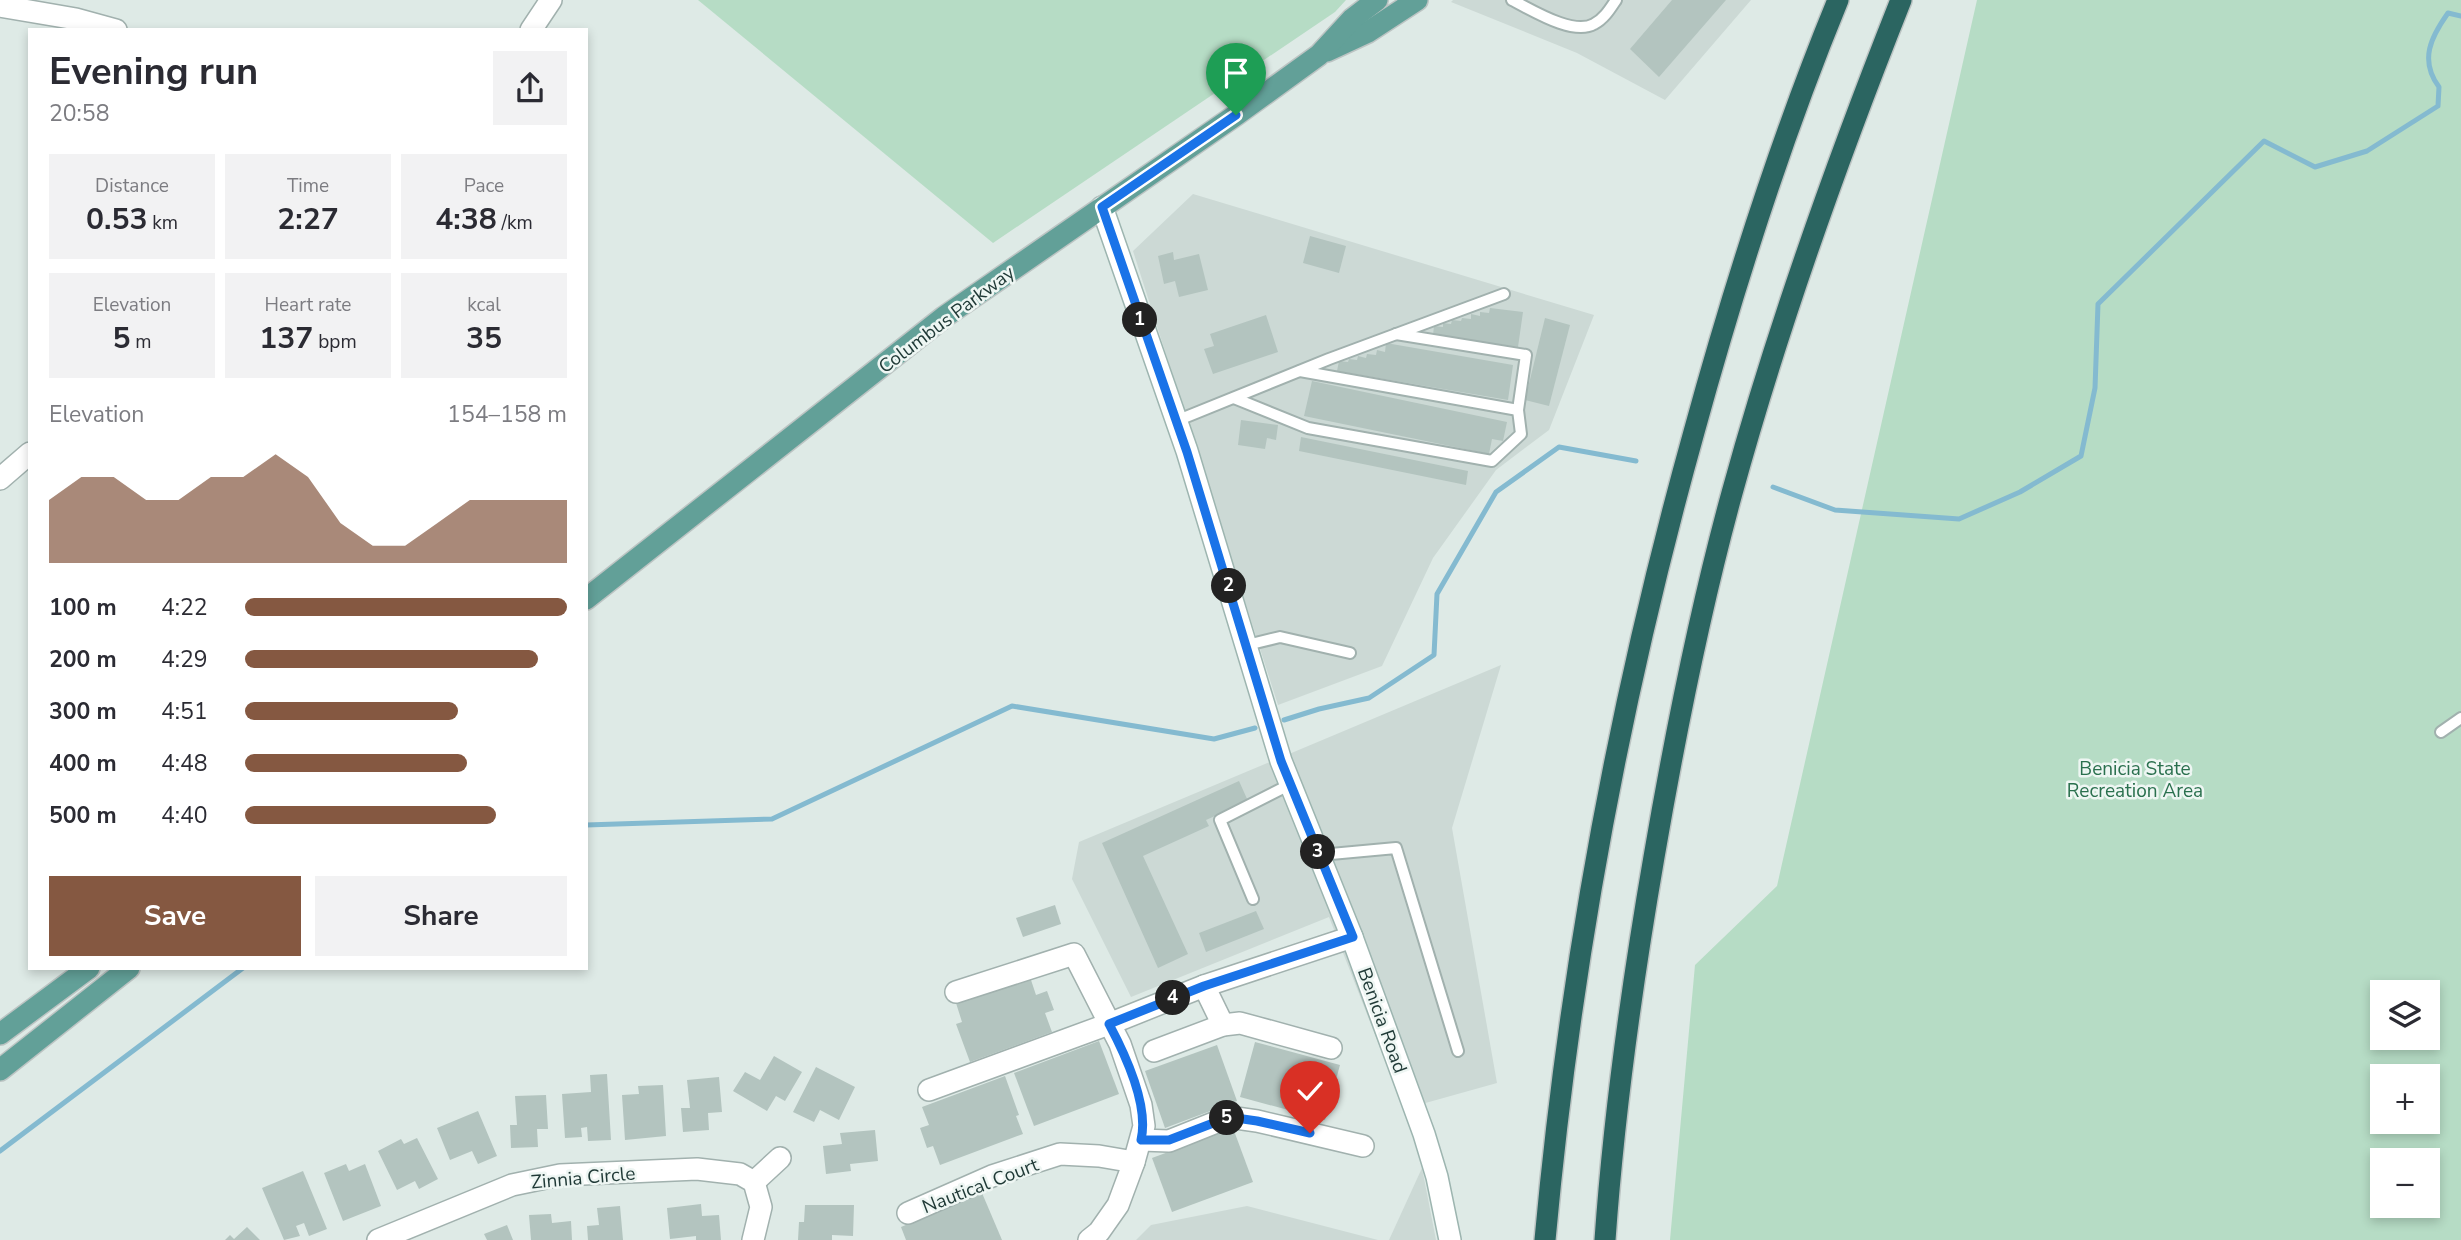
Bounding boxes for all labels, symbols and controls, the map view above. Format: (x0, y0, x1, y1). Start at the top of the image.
pin (1206, 43, 1266, 115)
text: Evening run (49, 46, 258, 97)
button: share (493, 51, 567, 125)
icon: arrive (1217, 54, 1255, 92)
text: 20:58 (49, 98, 109, 129)
text: Distance (95, 173, 169, 199)
text: Time (287, 173, 329, 199)
text: Pace (464, 173, 504, 199)
text: 0.53 (86, 199, 147, 240)
text: 2:27 (277, 199, 339, 240)
text: 4:38 (435, 199, 497, 240)
text: km (147, 210, 178, 236)
text: /km (497, 210, 533, 236)
street label: Columbus Parkway (873, 260, 1020, 380)
text: Elevation (93, 292, 171, 318)
text: Heart rate (265, 292, 351, 318)
text: kcal (467, 292, 501, 318)
pin: 1 (1122, 302, 1158, 338)
text: 1 (1134, 306, 1145, 332)
text: 5 (112, 318, 130, 359)
text: 137 (259, 318, 313, 359)
text: 35 (466, 318, 502, 359)
text: m (130, 329, 152, 355)
text: bpm (313, 329, 357, 355)
text: Elevation (49, 399, 144, 430)
text: 154–158 m (447, 399, 567, 430)
pin: 2 (1212, 568, 1246, 604)
text: 2 (1223, 572, 1234, 598)
text: 100 m (49, 592, 117, 623)
text: 4:22 (161, 592, 208, 623)
text: 200 m (49, 644, 117, 675)
text: 4:29 (161, 644, 208, 675)
text: 300 m (49, 696, 117, 727)
text: 4:51 (161, 696, 208, 727)
text: 400 m (49, 748, 117, 779)
text: 4:48 (161, 748, 208, 779)
park label: Benicia State Recreation Area (2067, 756, 2203, 804)
text: 500 m (49, 800, 117, 831)
text: 4:40 (161, 800, 208, 831)
pin: 3 (1300, 834, 1336, 870)
text: 3 (1312, 838, 1323, 864)
button: Save (49, 876, 301, 956)
button: Share (315, 876, 567, 956)
street label: Benicia Road (1351, 964, 1413, 1077)
map controls (2370, 980, 2440, 1218)
button: layers (2370, 980, 2440, 1050)
pin: 4 (1156, 981, 1190, 1016)
text: 4 (1167, 984, 1178, 1010)
pin (1280, 1061, 1340, 1133)
button: + (2370, 1064, 2440, 1134)
icon: check (1291, 1072, 1329, 1110)
pin: 5 (1210, 1100, 1244, 1136)
text: 5 (1221, 1104, 1232, 1130)
button: − (2370, 1148, 2440, 1218)
street label: Nautical Court (919, 1152, 1042, 1220)
street label: Zinnia Circle (530, 1160, 636, 1196)

